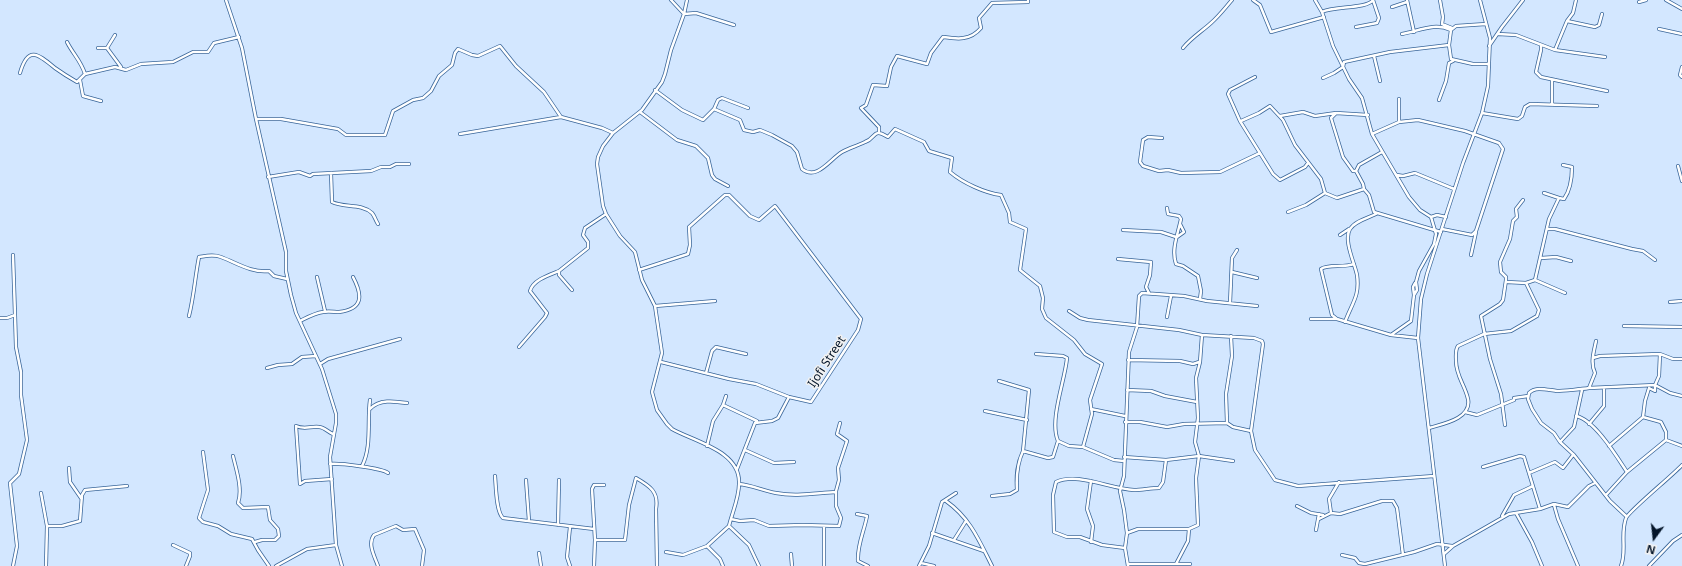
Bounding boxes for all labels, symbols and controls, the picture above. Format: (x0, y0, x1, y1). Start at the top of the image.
street label: Ijofi Street (805, 334, 849, 390)
north arrow (1634, 518, 1674, 558)
text: N (1645, 542, 1657, 558)

